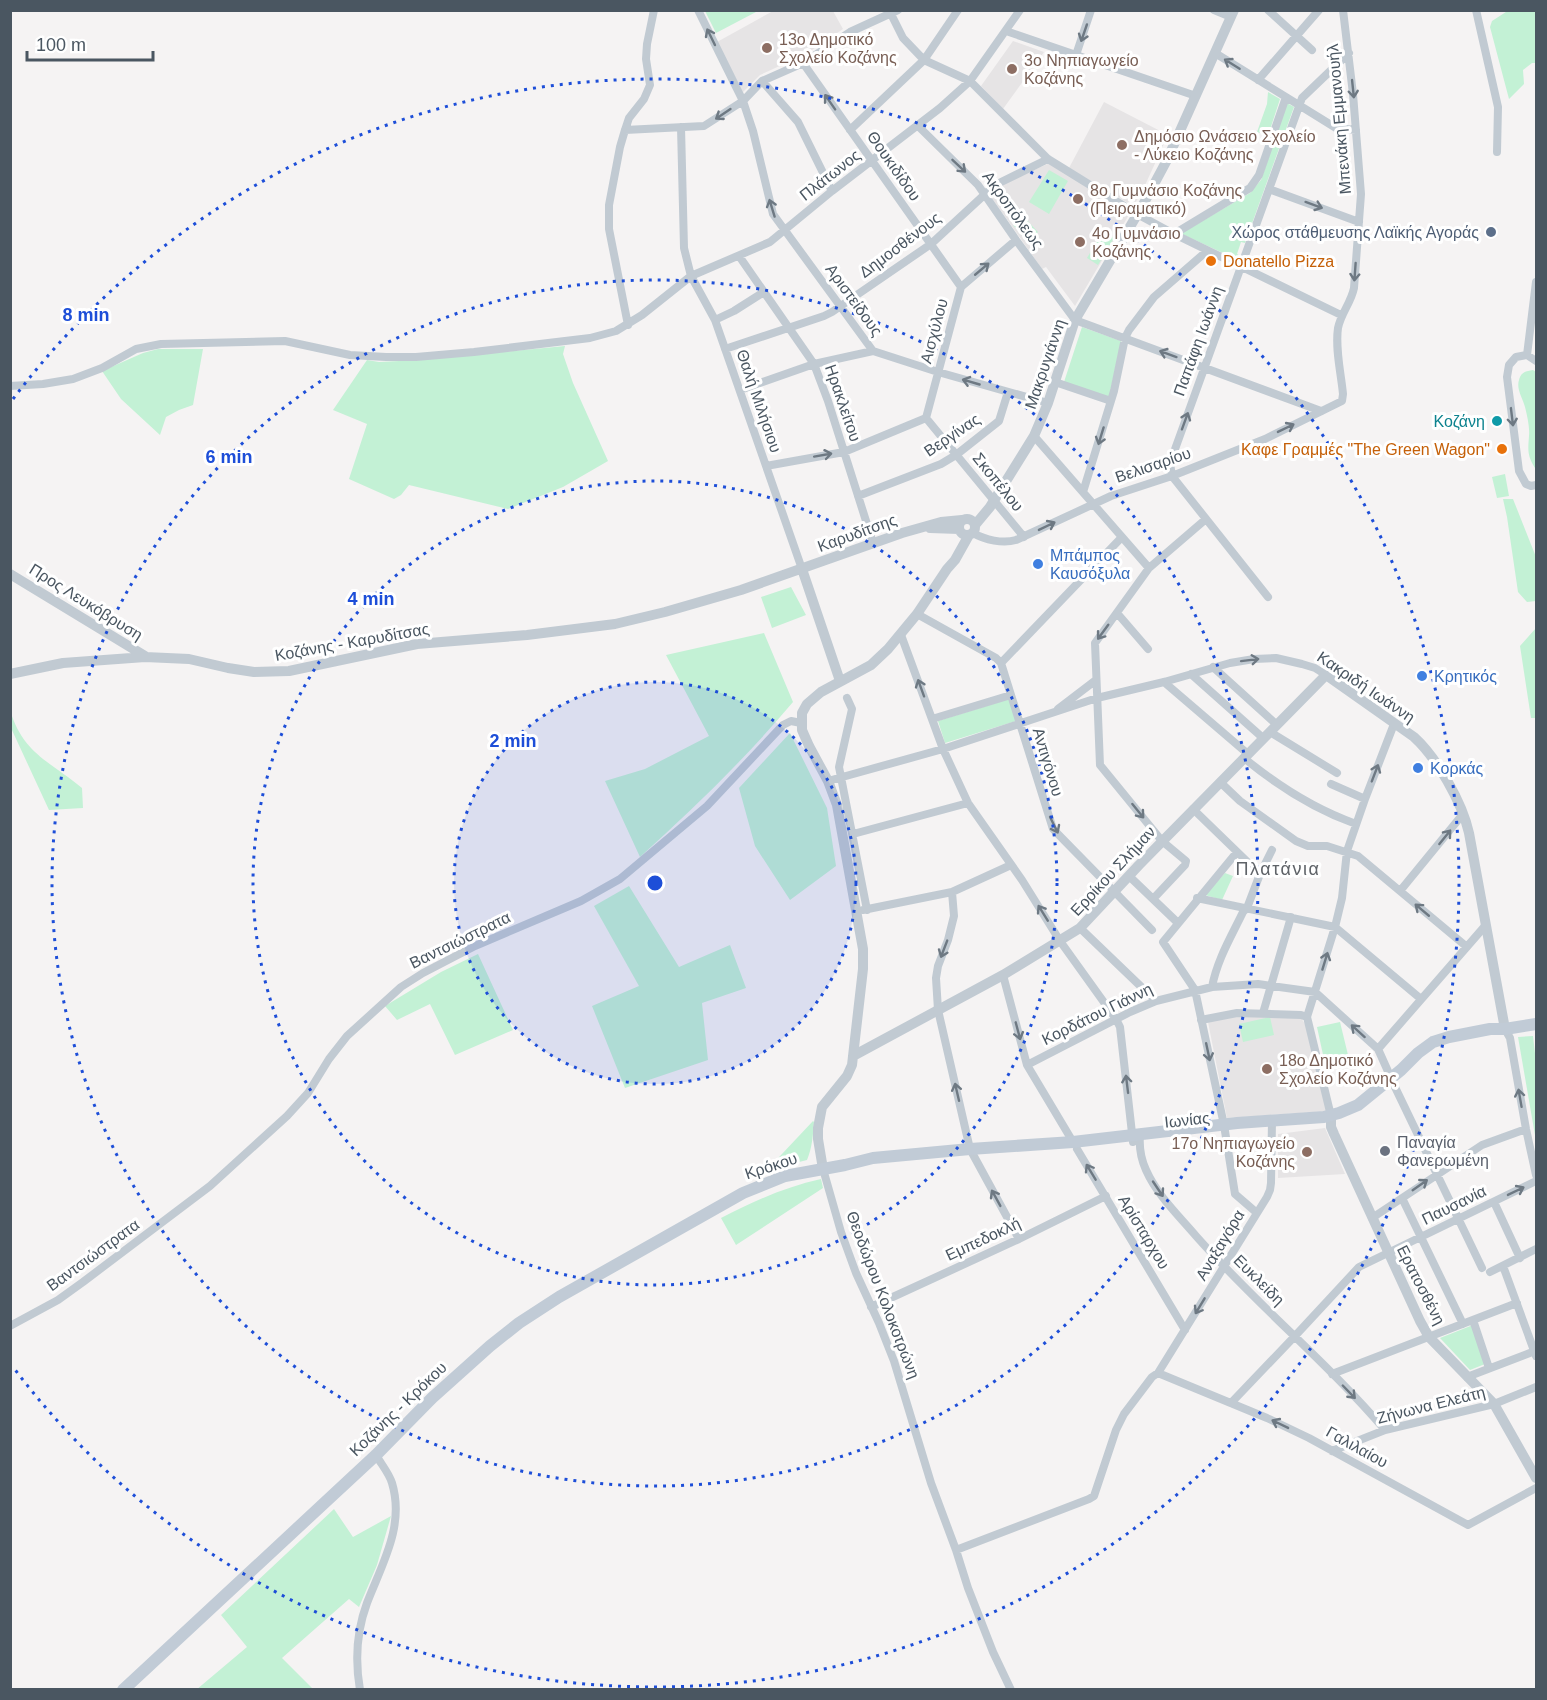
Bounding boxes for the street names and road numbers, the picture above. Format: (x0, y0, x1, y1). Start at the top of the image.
street label: Μπενάκη Εμμανουήλ (1324, 43, 1354, 195)
street label: Θουκιδίδου (864, 128, 924, 204)
street label: Πλάτωνος (796, 146, 864, 204)
street label: Ακροπόλεως (979, 168, 1047, 252)
street label: Δημοσθένους (856, 209, 944, 281)
street label: Αριστείδους (822, 261, 886, 339)
street label: Παπάφη Ιωάννη (1170, 284, 1226, 398)
street label: Αισχύλου (917, 297, 951, 365)
street label: Μακρυγιάννη (1022, 317, 1068, 411)
street label: Θαλή Μιλήσιου (733, 347, 785, 455)
street label: Ηρακλείτου (822, 362, 864, 444)
street label: Βεργίνας (921, 410, 983, 460)
street label: Βελισαρίου (1113, 444, 1193, 486)
street label: Σκοπέλου (969, 449, 1027, 515)
street label: Καρυδίτσης (815, 511, 899, 555)
street label: Προς Λευκόβρυση (26, 560, 146, 644)
street label: Κοζάνης - Καρυδίτσας (274, 620, 431, 665)
street label: Κακριδή Ιωάννη (1314, 648, 1418, 726)
street label: Αντιγόνου (1030, 726, 1066, 798)
street label: Ερρίκου Σλήμαν (1067, 823, 1159, 919)
street label: Βαντσιώστρατα (407, 908, 513, 972)
street label: Κορδάτου Γιάννη (1039, 980, 1155, 1048)
street label: Ιωνίας (1164, 1109, 1211, 1131)
street label: Κρόκου (743, 1150, 799, 1182)
street label: Παυσανία (1419, 1182, 1489, 1228)
street label: Αρίσταρχου (1115, 1192, 1173, 1272)
street label: Αναξαγόρα (1192, 1207, 1248, 1284)
street label: Θεοδώρου Κολοκοτρώνη (843, 1209, 923, 1381)
street label: Εμπεδοκλή (943, 1214, 1023, 1264)
street label: Βαντσιώστρατα (44, 1216, 142, 1294)
street label: Ερατοσθένη (1394, 1242, 1448, 1328)
street label: Ευκλείδη (1230, 1251, 1288, 1309)
street label: Κοζάνης - Κρόκου (346, 1359, 450, 1460)
street label: Ζήνωνα Ελεάτη (1375, 1383, 1487, 1427)
street label: Γαλιλαίου (1323, 1423, 1391, 1471)

